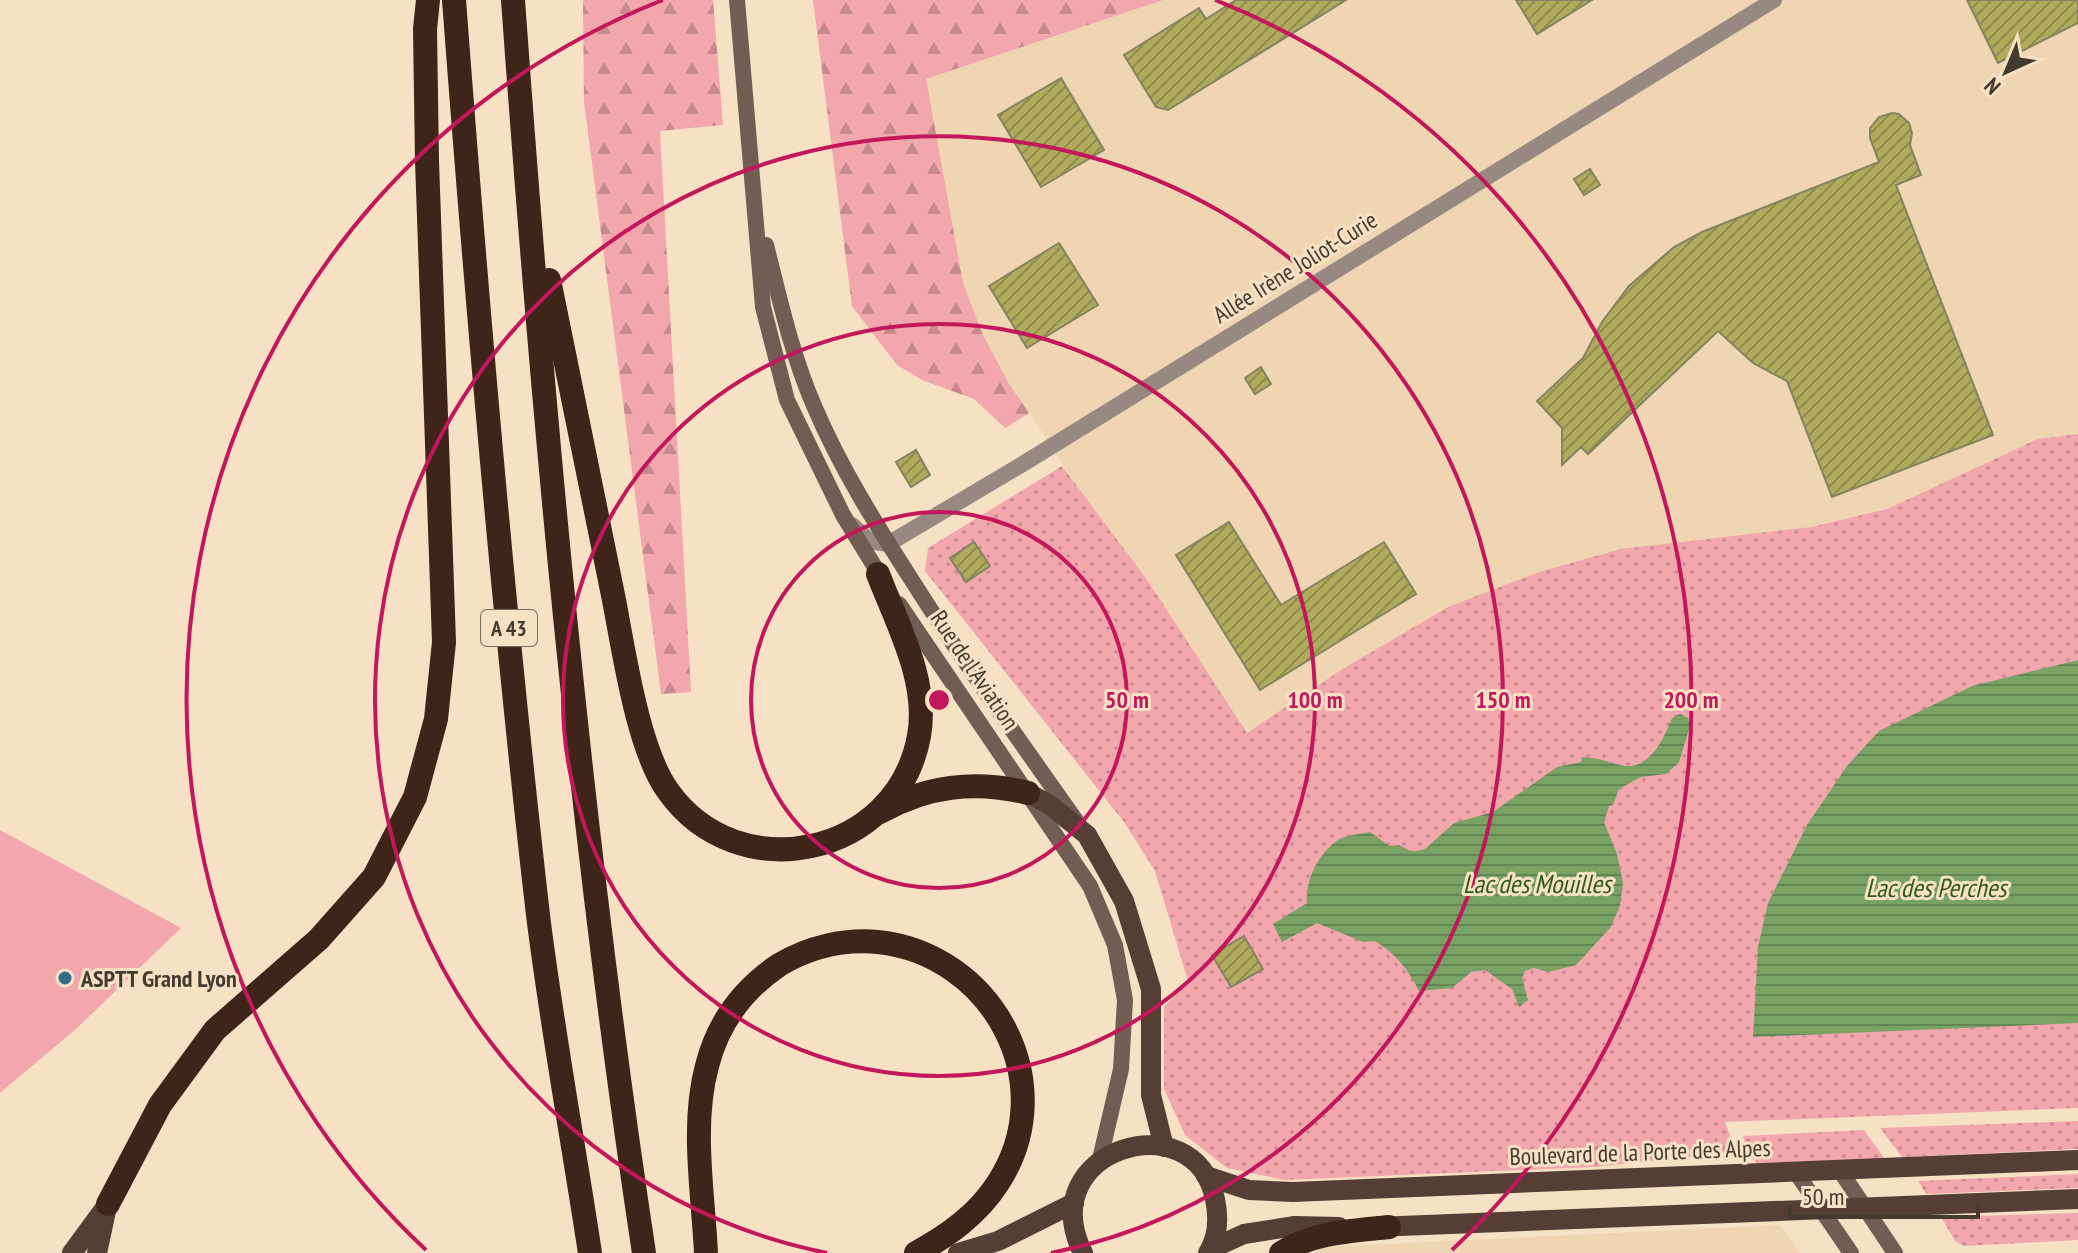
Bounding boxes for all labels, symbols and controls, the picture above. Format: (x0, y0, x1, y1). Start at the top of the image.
north arrow (1966, 32, 2046, 112)
text: N (1978, 72, 2006, 101)
street label: Allée Irène Joliot-Curie (1207, 204, 1383, 330)
street label: Rue de l'Aviation (924, 604, 1026, 736)
road number: A 43 (481, 610, 537, 646)
text: 50 m (1105, 684, 1149, 715)
text: 100 m (1287, 684, 1343, 715)
text: 150 m (1475, 684, 1531, 715)
text: 200 m (1663, 684, 1719, 715)
centre of rings (925, 686, 953, 714)
water label: Lac des Mouilles (1463, 867, 1613, 900)
water label: Lac des Perches (1866, 871, 2008, 904)
place label: ASPTT Grand Lyon (80, 963, 237, 994)
marker: ASPTT Grand Lyon (56, 969, 74, 987)
street label: Boulevard de la Porte des Alpes (1509, 1132, 1771, 1172)
scale bar (1790, 1169, 1978, 1219)
text: 50 m (1802, 1181, 1844, 1212)

